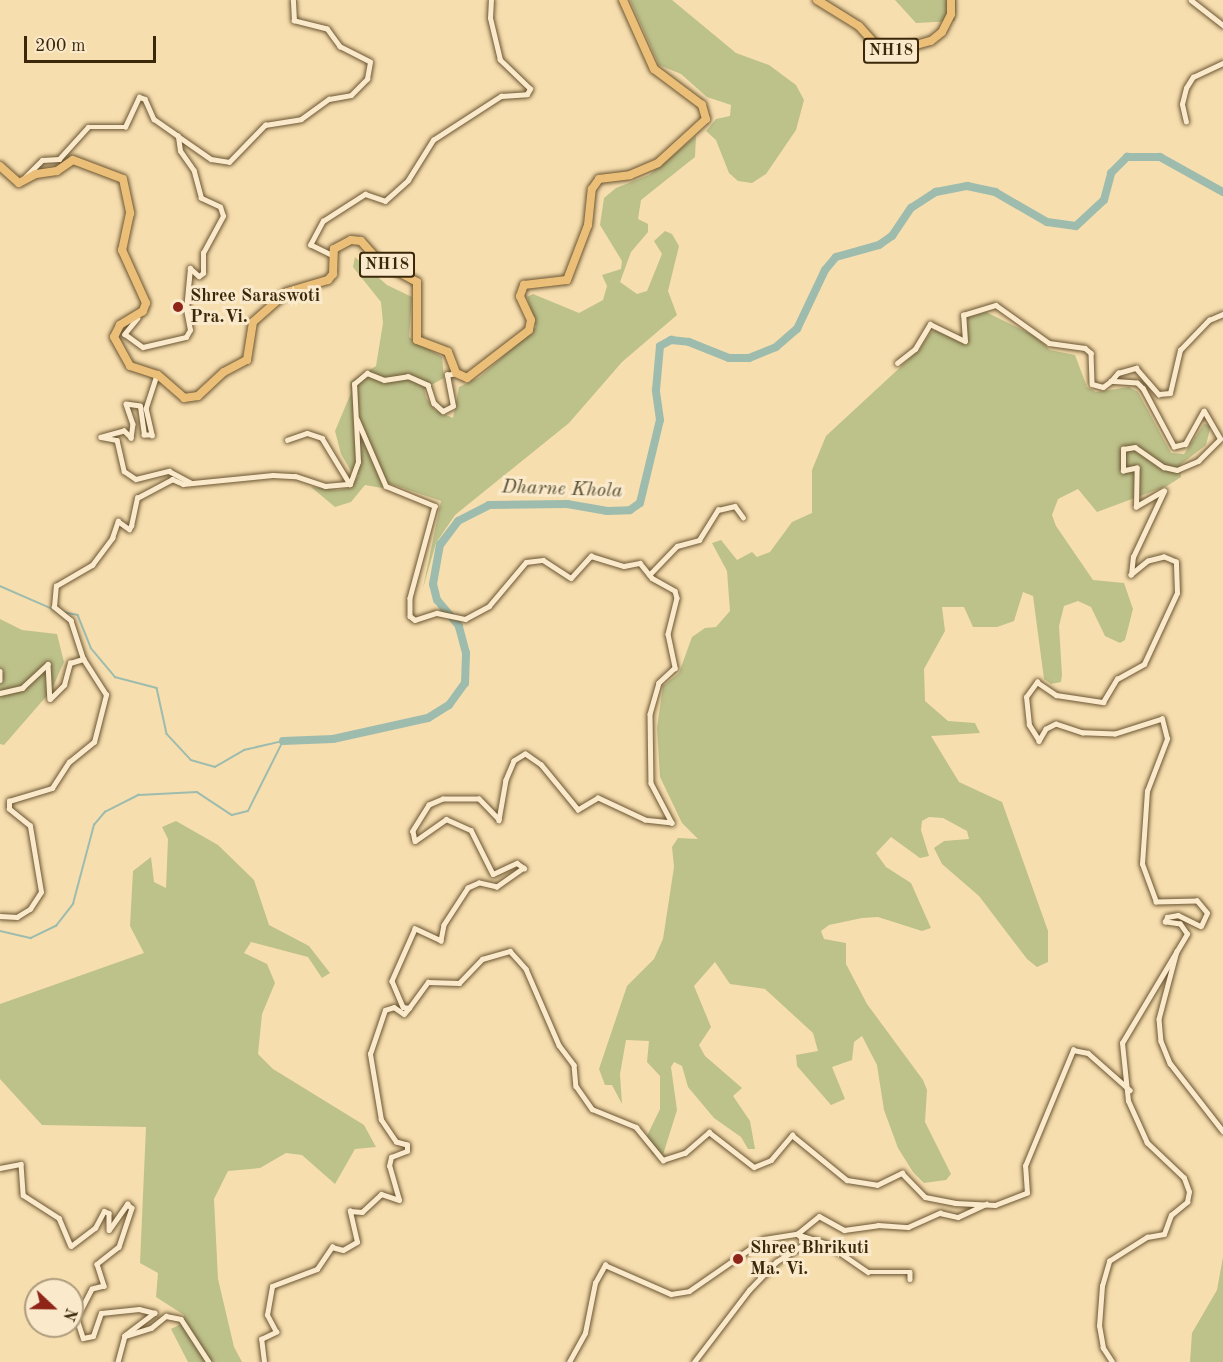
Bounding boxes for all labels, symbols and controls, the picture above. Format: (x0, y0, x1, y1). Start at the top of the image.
scale bar (27, 24, 159, 62)
text: 200 m (35, 37, 86, 55)
road number: NH18 (862, 38, 920, 64)
road number: NH18 (358, 252, 416, 278)
place label: Shree Saraswoti Pra.Vi. (190, 286, 320, 328)
marker: Shree Saraswoti Pra.Vi. (171, 300, 185, 314)
water label: Dharne Khola (501, 476, 623, 504)
place label: Shree Bhrikuti Ma. Vi. (750, 1238, 869, 1280)
marker: Shree Bhrikuti Ma. Vi. (731, 1252, 745, 1266)
north arrow (24, 1278, 84, 1338)
text: N (59, 1305, 79, 1323)

